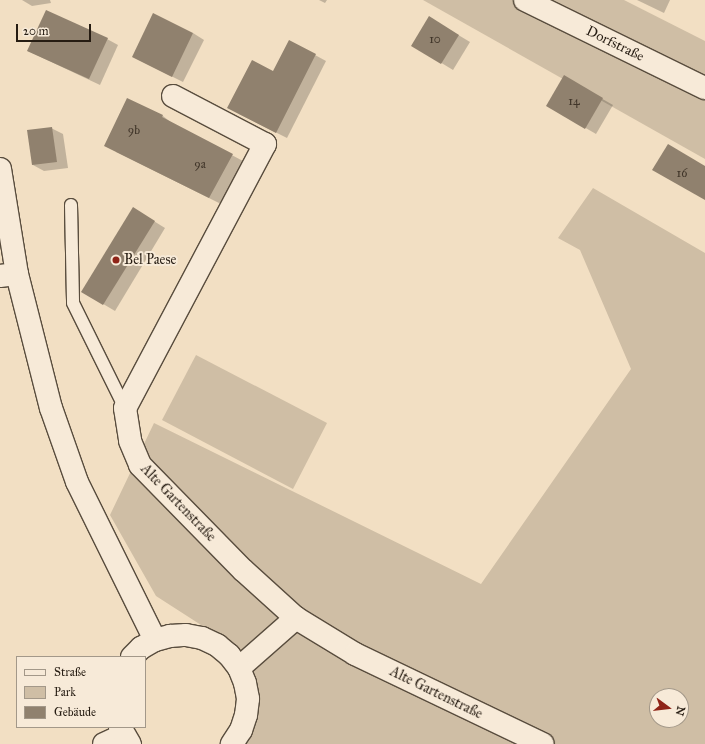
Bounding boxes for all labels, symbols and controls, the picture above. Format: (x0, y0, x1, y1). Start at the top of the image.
scale bar (18, 16, 93, 42)
street label: Dorfstraße (583, 23, 647, 65)
text: 20 m (23, 24, 49, 38)
house number: 10 (429, 33, 441, 47)
house number: 14 (568, 95, 580, 109)
house number: 9b (128, 124, 140, 138)
house number: 9a (194, 158, 206, 172)
house number: 16 (677, 167, 687, 181)
place label: Bel Paese (124, 252, 176, 268)
marker: Bel Paese (111, 255, 121, 265)
street label: Alte Gartenstraße (137, 461, 219, 545)
legend (16, 656, 146, 728)
street label: Alte Gartenstraße (387, 663, 485, 723)
text: Straße (54, 665, 86, 679)
text: Park (54, 685, 76, 699)
north arrow (649, 688, 689, 728)
text: Gebäude (54, 705, 96, 719)
text: N (673, 705, 688, 717)

